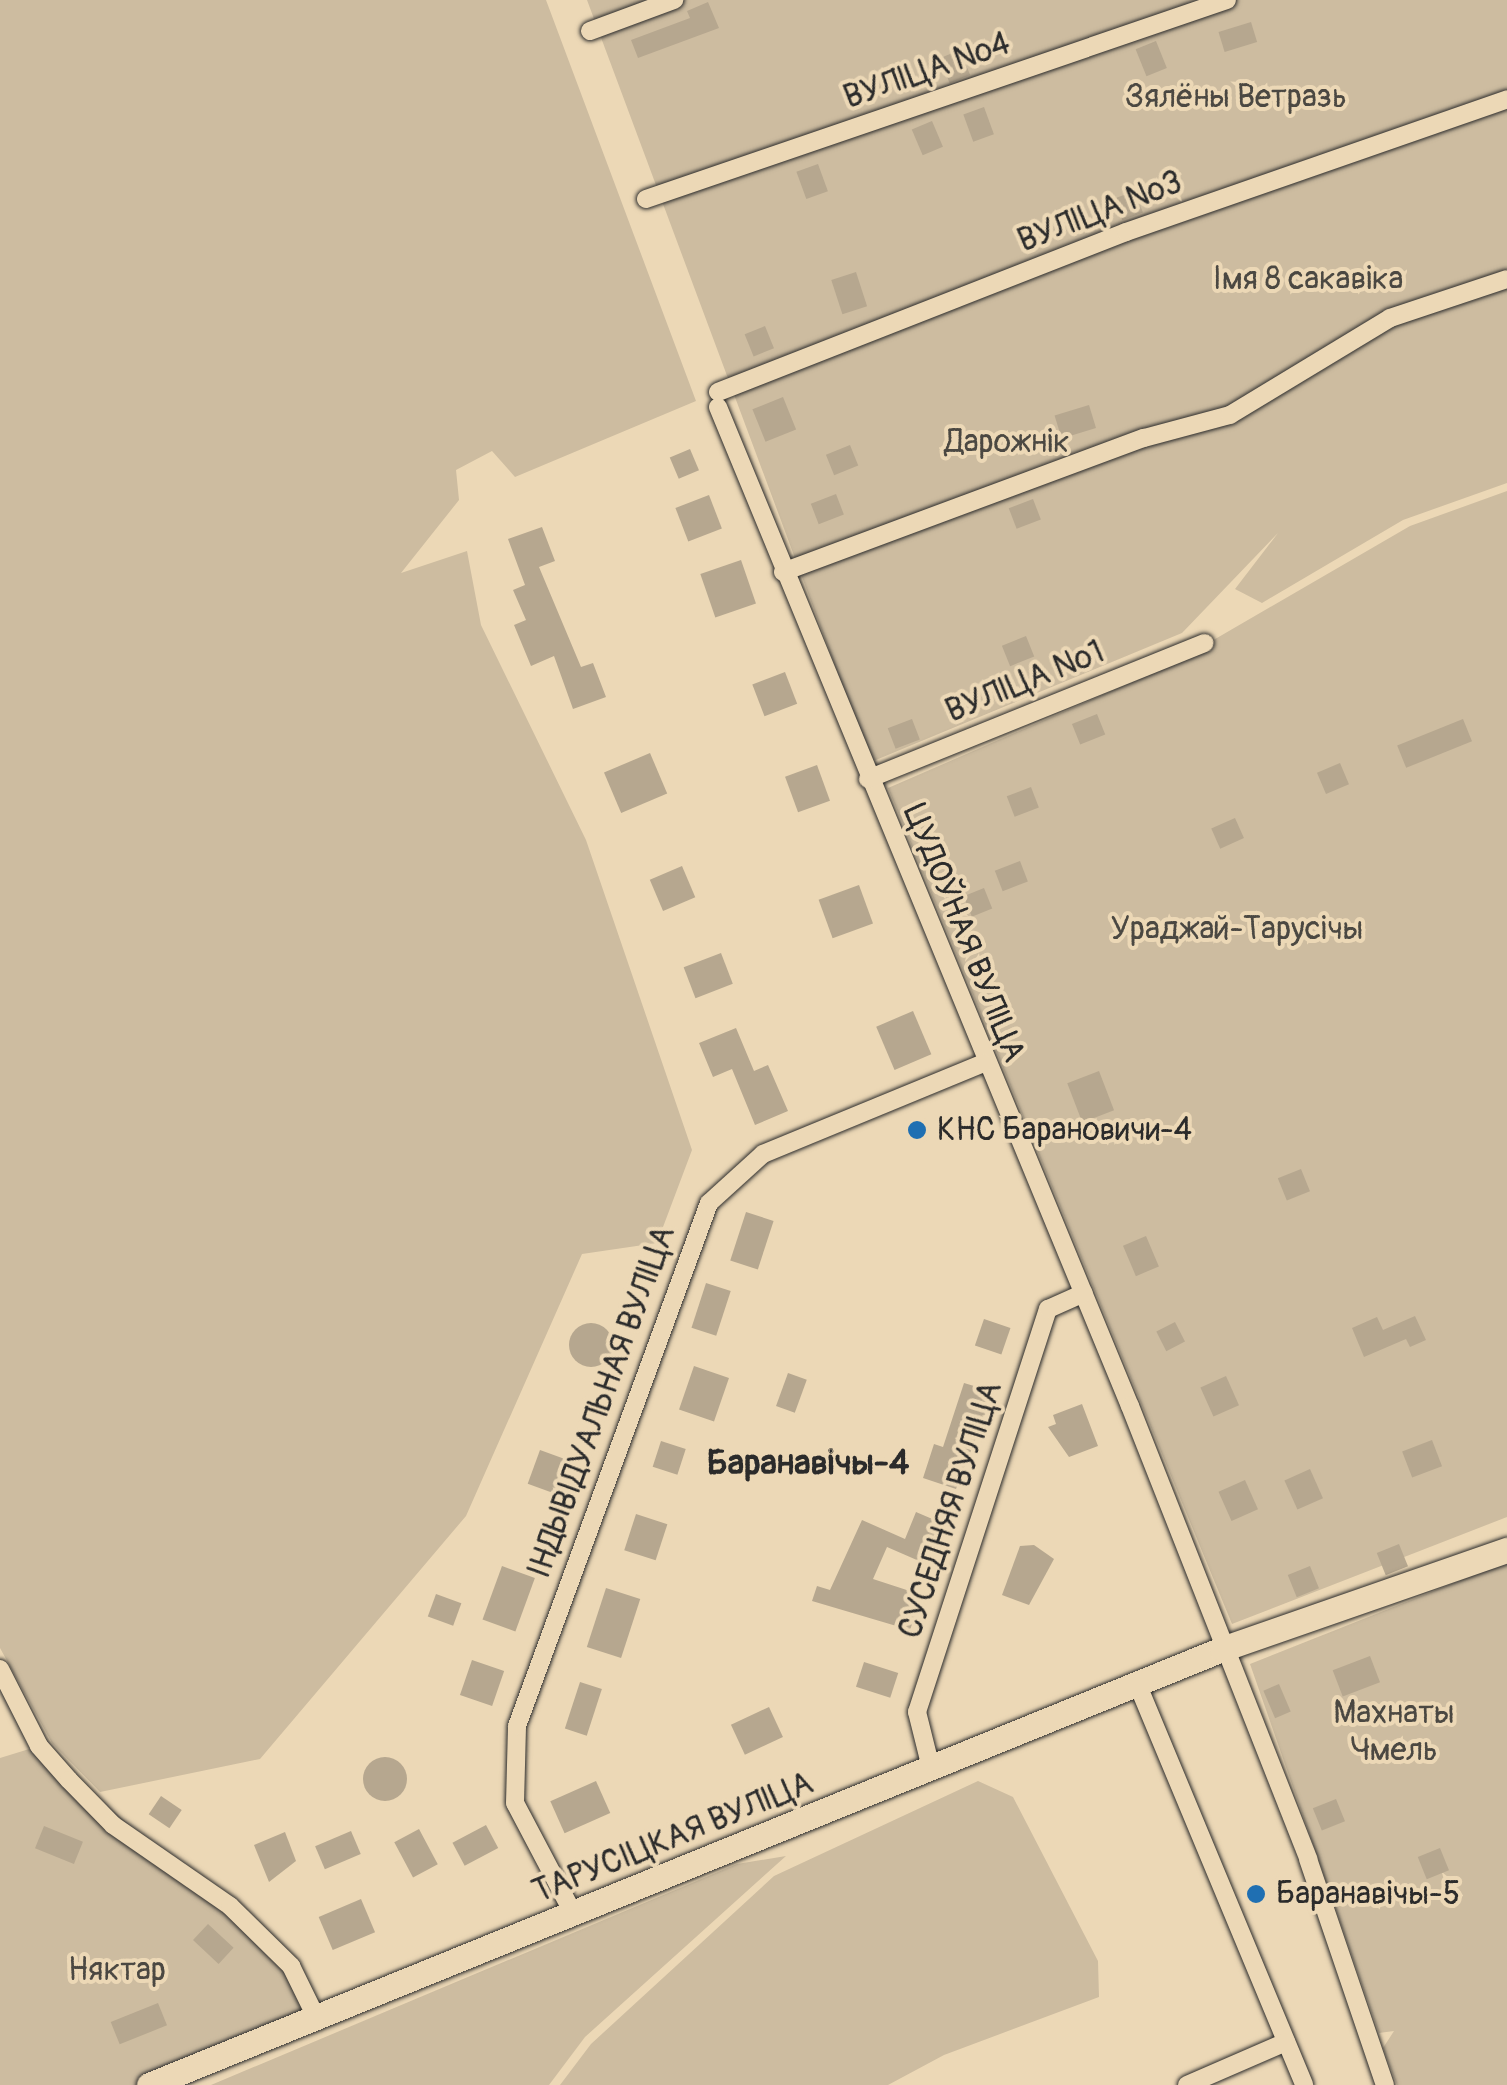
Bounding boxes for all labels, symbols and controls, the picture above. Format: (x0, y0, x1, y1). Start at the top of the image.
street label: ВУЛІЦА №4 (839, 25, 1015, 117)
park label: Зялёны Ветразь (1125, 78, 1347, 116)
street label: ВУЛІЦА №3 (1013, 163, 1187, 261)
park label: Імя 8 сакавіка (1213, 260, 1403, 298)
park label: Дарожнік (944, 423, 1070, 461)
street label: ВУЛІЦА №1 (940, 633, 1110, 731)
street label: ЦУДОЎНАЯ ВУЛІЦА (895, 798, 1033, 1068)
park label: Ураджай-Тарусічы (1111, 910, 1363, 948)
place label: КНС Барановичи-4 (937, 1111, 1192, 1149)
marker: КНС Барановичи-4 (906, 1119, 928, 1141)
street label: ІНДЫВІДУАЛЬНАЯ ВУЛІЦА (520, 1221, 684, 1583)
street label: СУСЕДНЯЯ ВУЛІЦА (891, 1377, 1011, 1643)
district label: Баранавічы-4 (707, 1442, 909, 1484)
park label: Махнаты Чмель (1333, 1695, 1455, 1770)
street label: ТАРУСІЦКАЯ ВУЛІЦА (527, 1764, 819, 1912)
place label: Баранавічы-5 (1276, 1875, 1460, 1913)
marker: Баранавічы-5 (1245, 1883, 1267, 1905)
park label: Няктар (68, 1951, 166, 1989)

